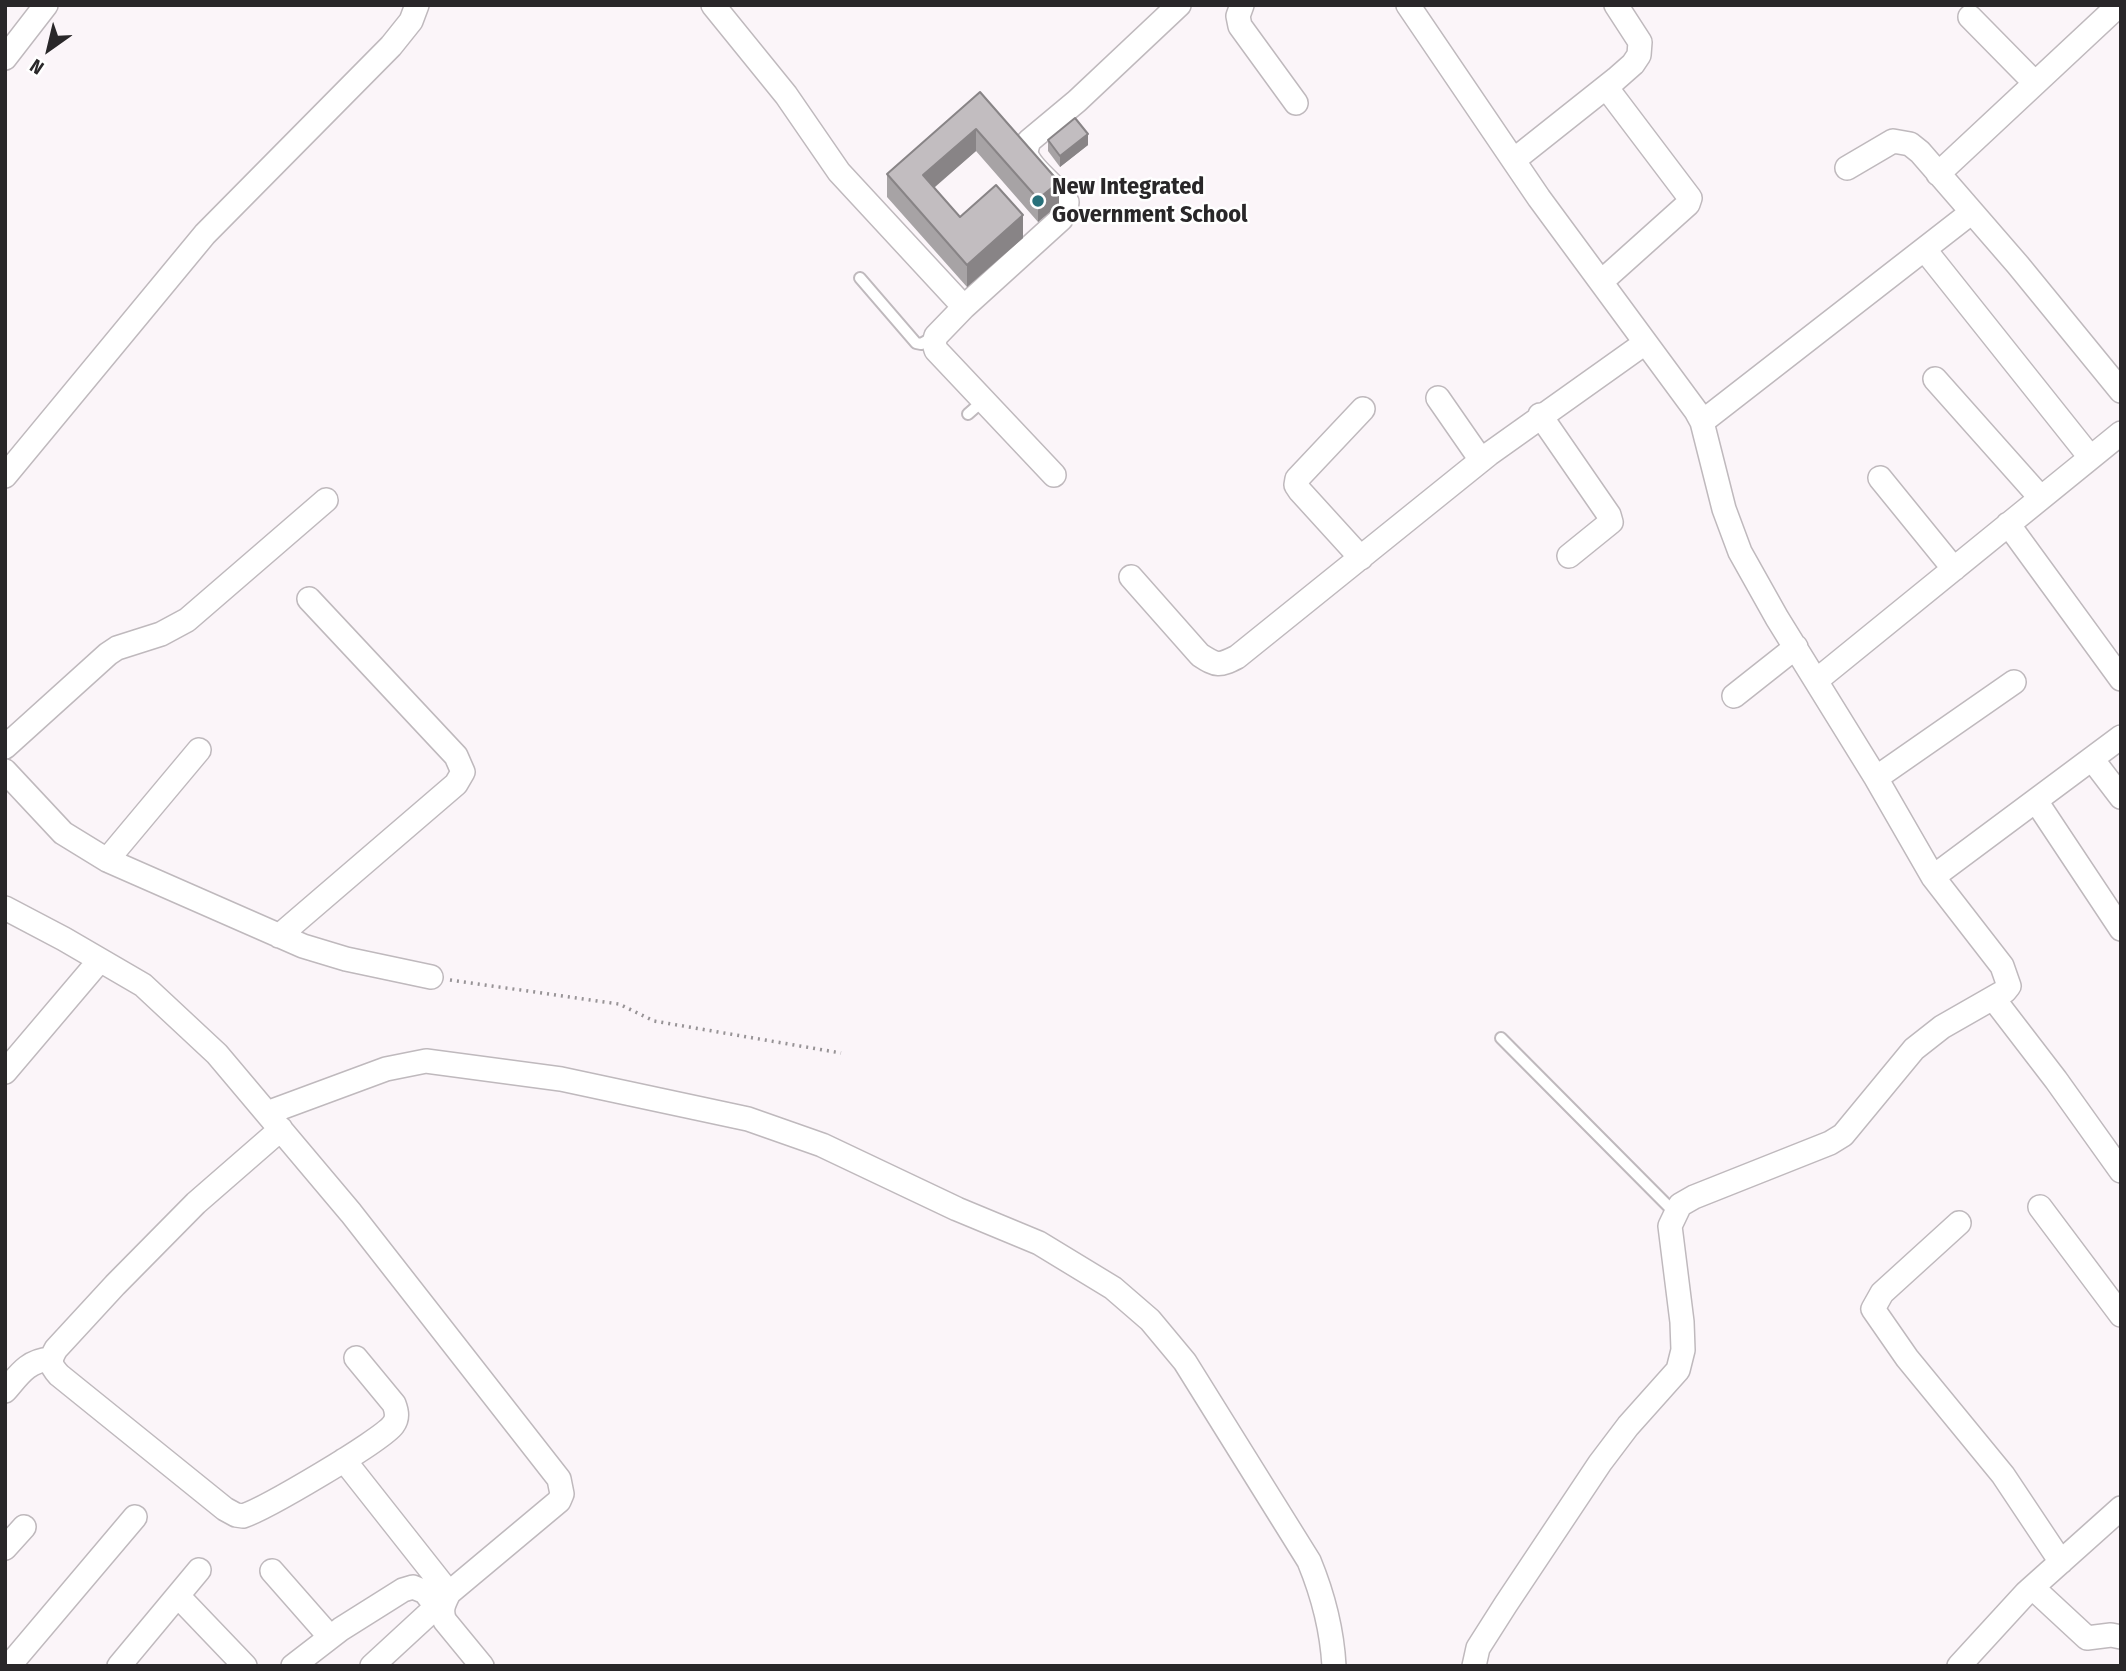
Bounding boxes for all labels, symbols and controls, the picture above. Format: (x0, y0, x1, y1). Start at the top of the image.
north arrow (14, 14, 84, 84)
text: N (26, 54, 48, 80)
place label: New Integrated Government School (1052, 173, 1248, 229)
marker: New Integrated Government School (1030, 193, 1046, 209)

